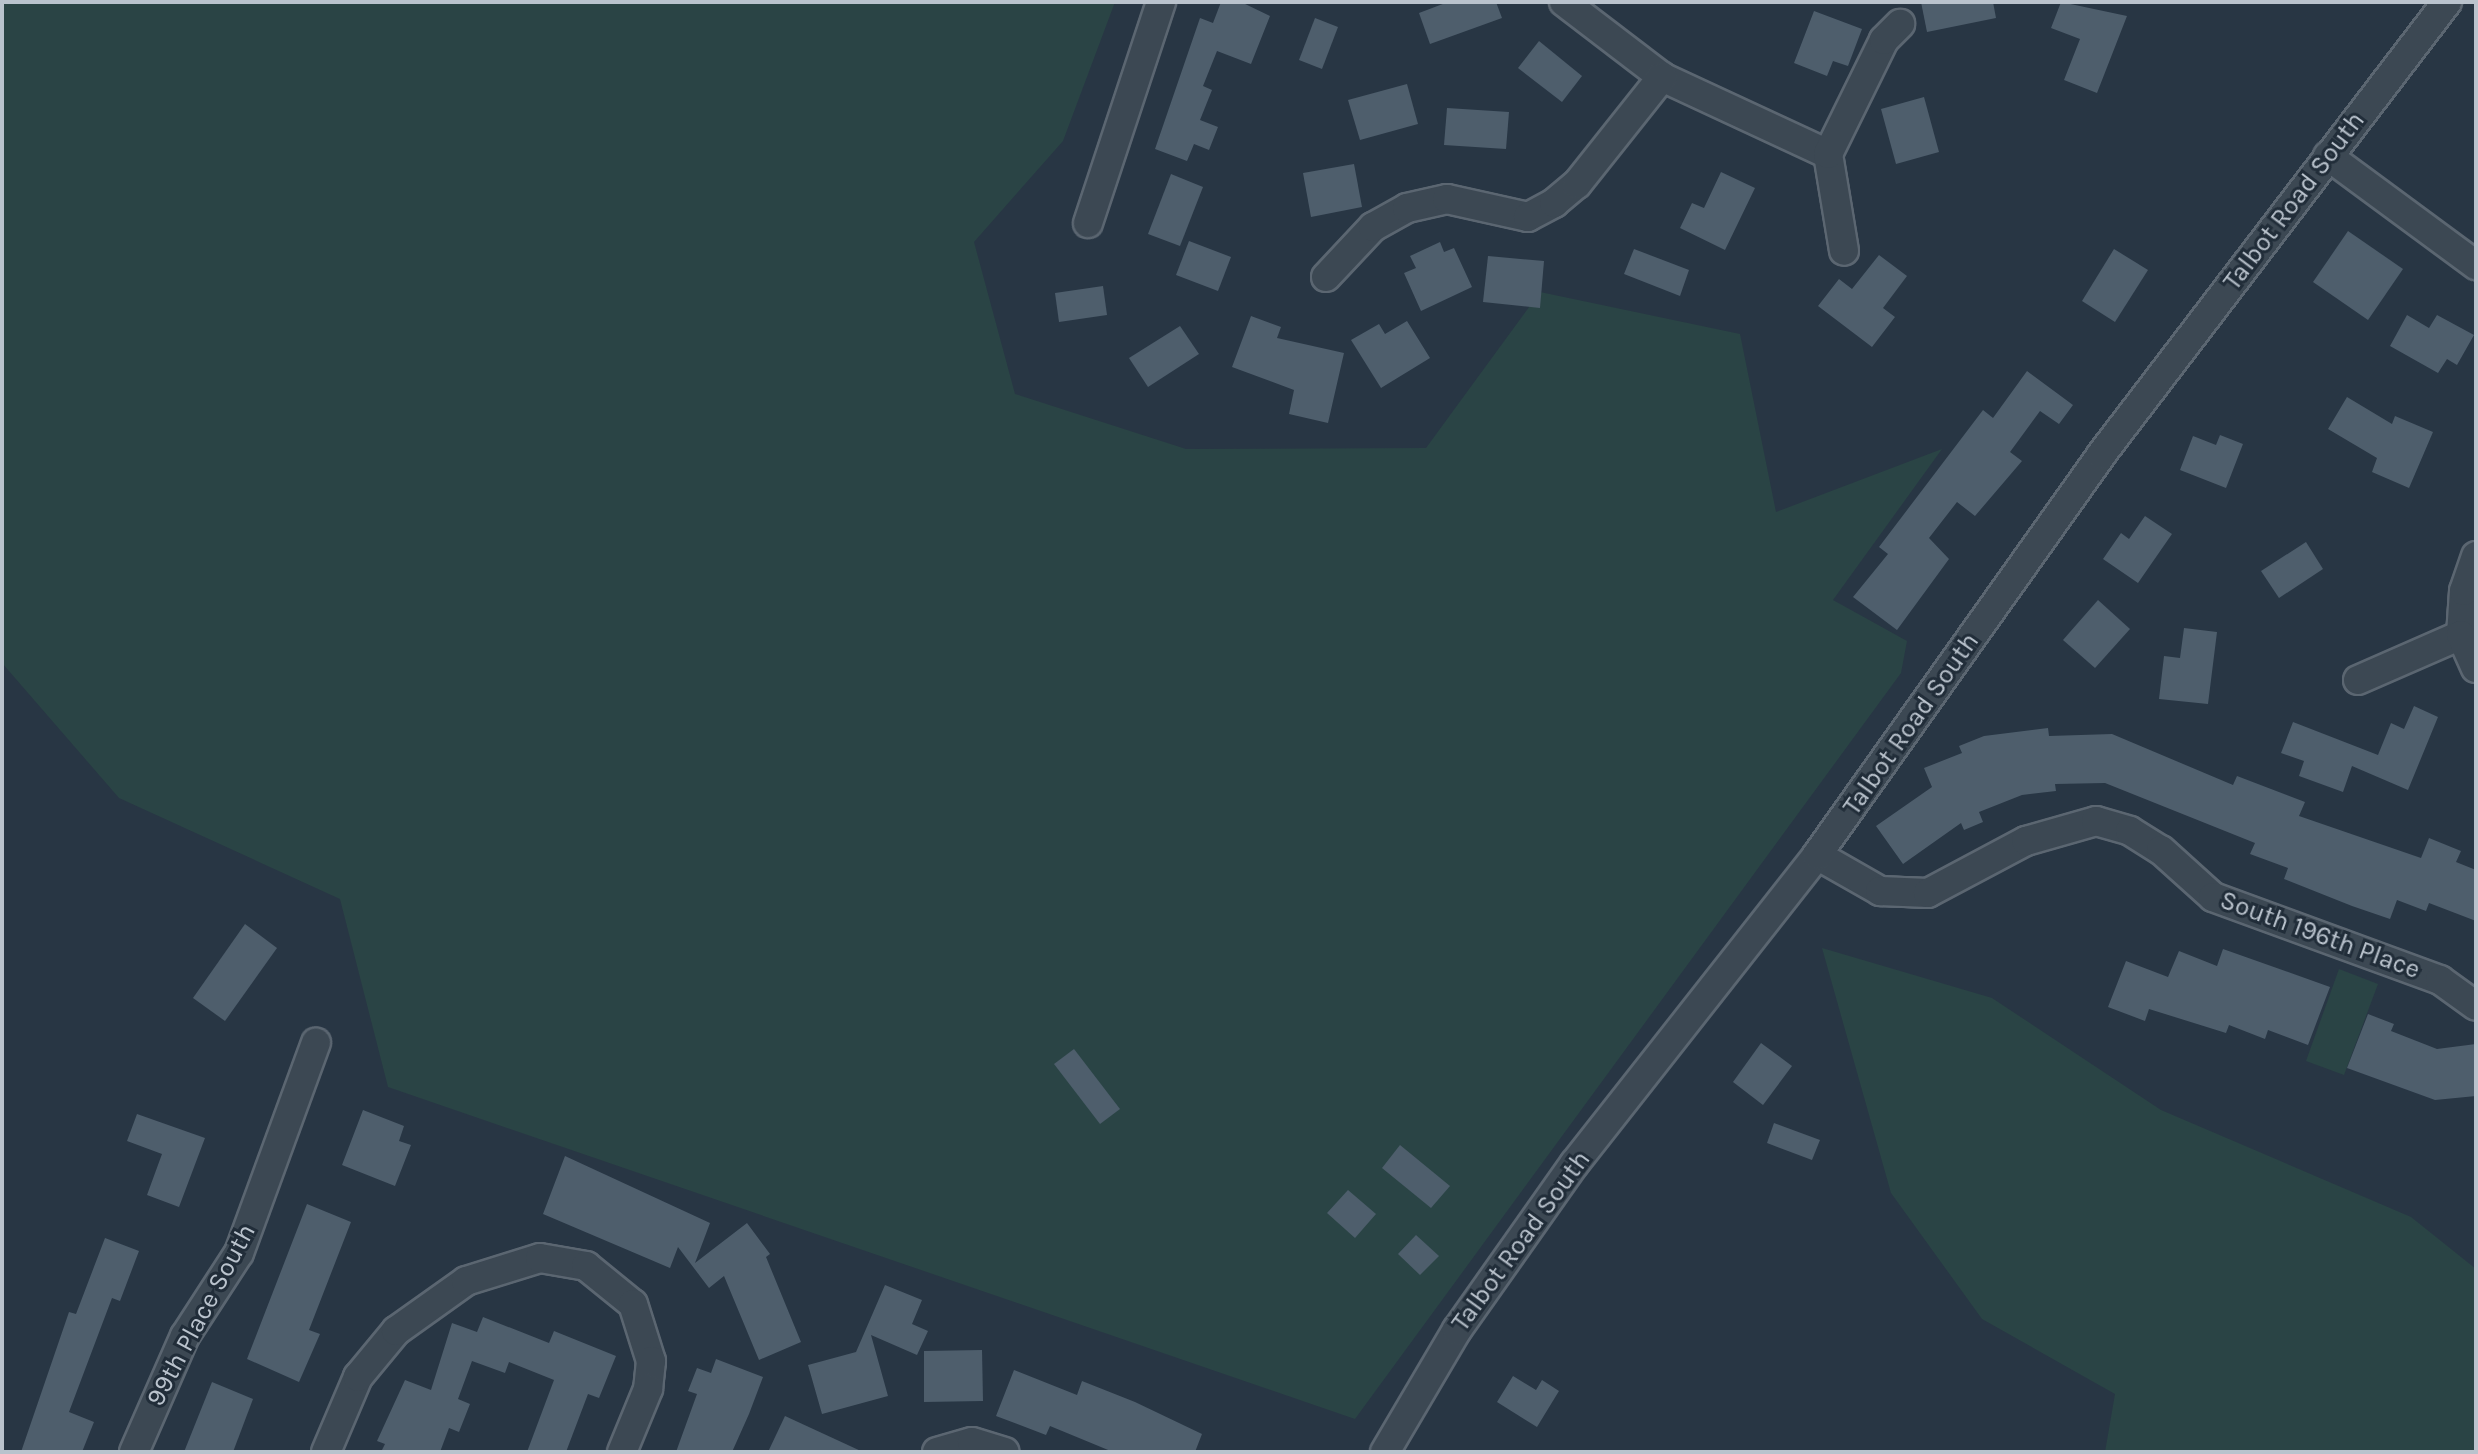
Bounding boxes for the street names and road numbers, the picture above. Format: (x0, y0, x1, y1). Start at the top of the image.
street label: Talbot Road South (2217, 106, 2371, 296)
street label: Talbot Road South (1837, 627, 1985, 821)
street label: South 196th Place (2216, 884, 2424, 986)
street label: Talbot Road South (1445, 1145, 1597, 1337)
street label: 99th Place South (140, 1219, 262, 1411)

